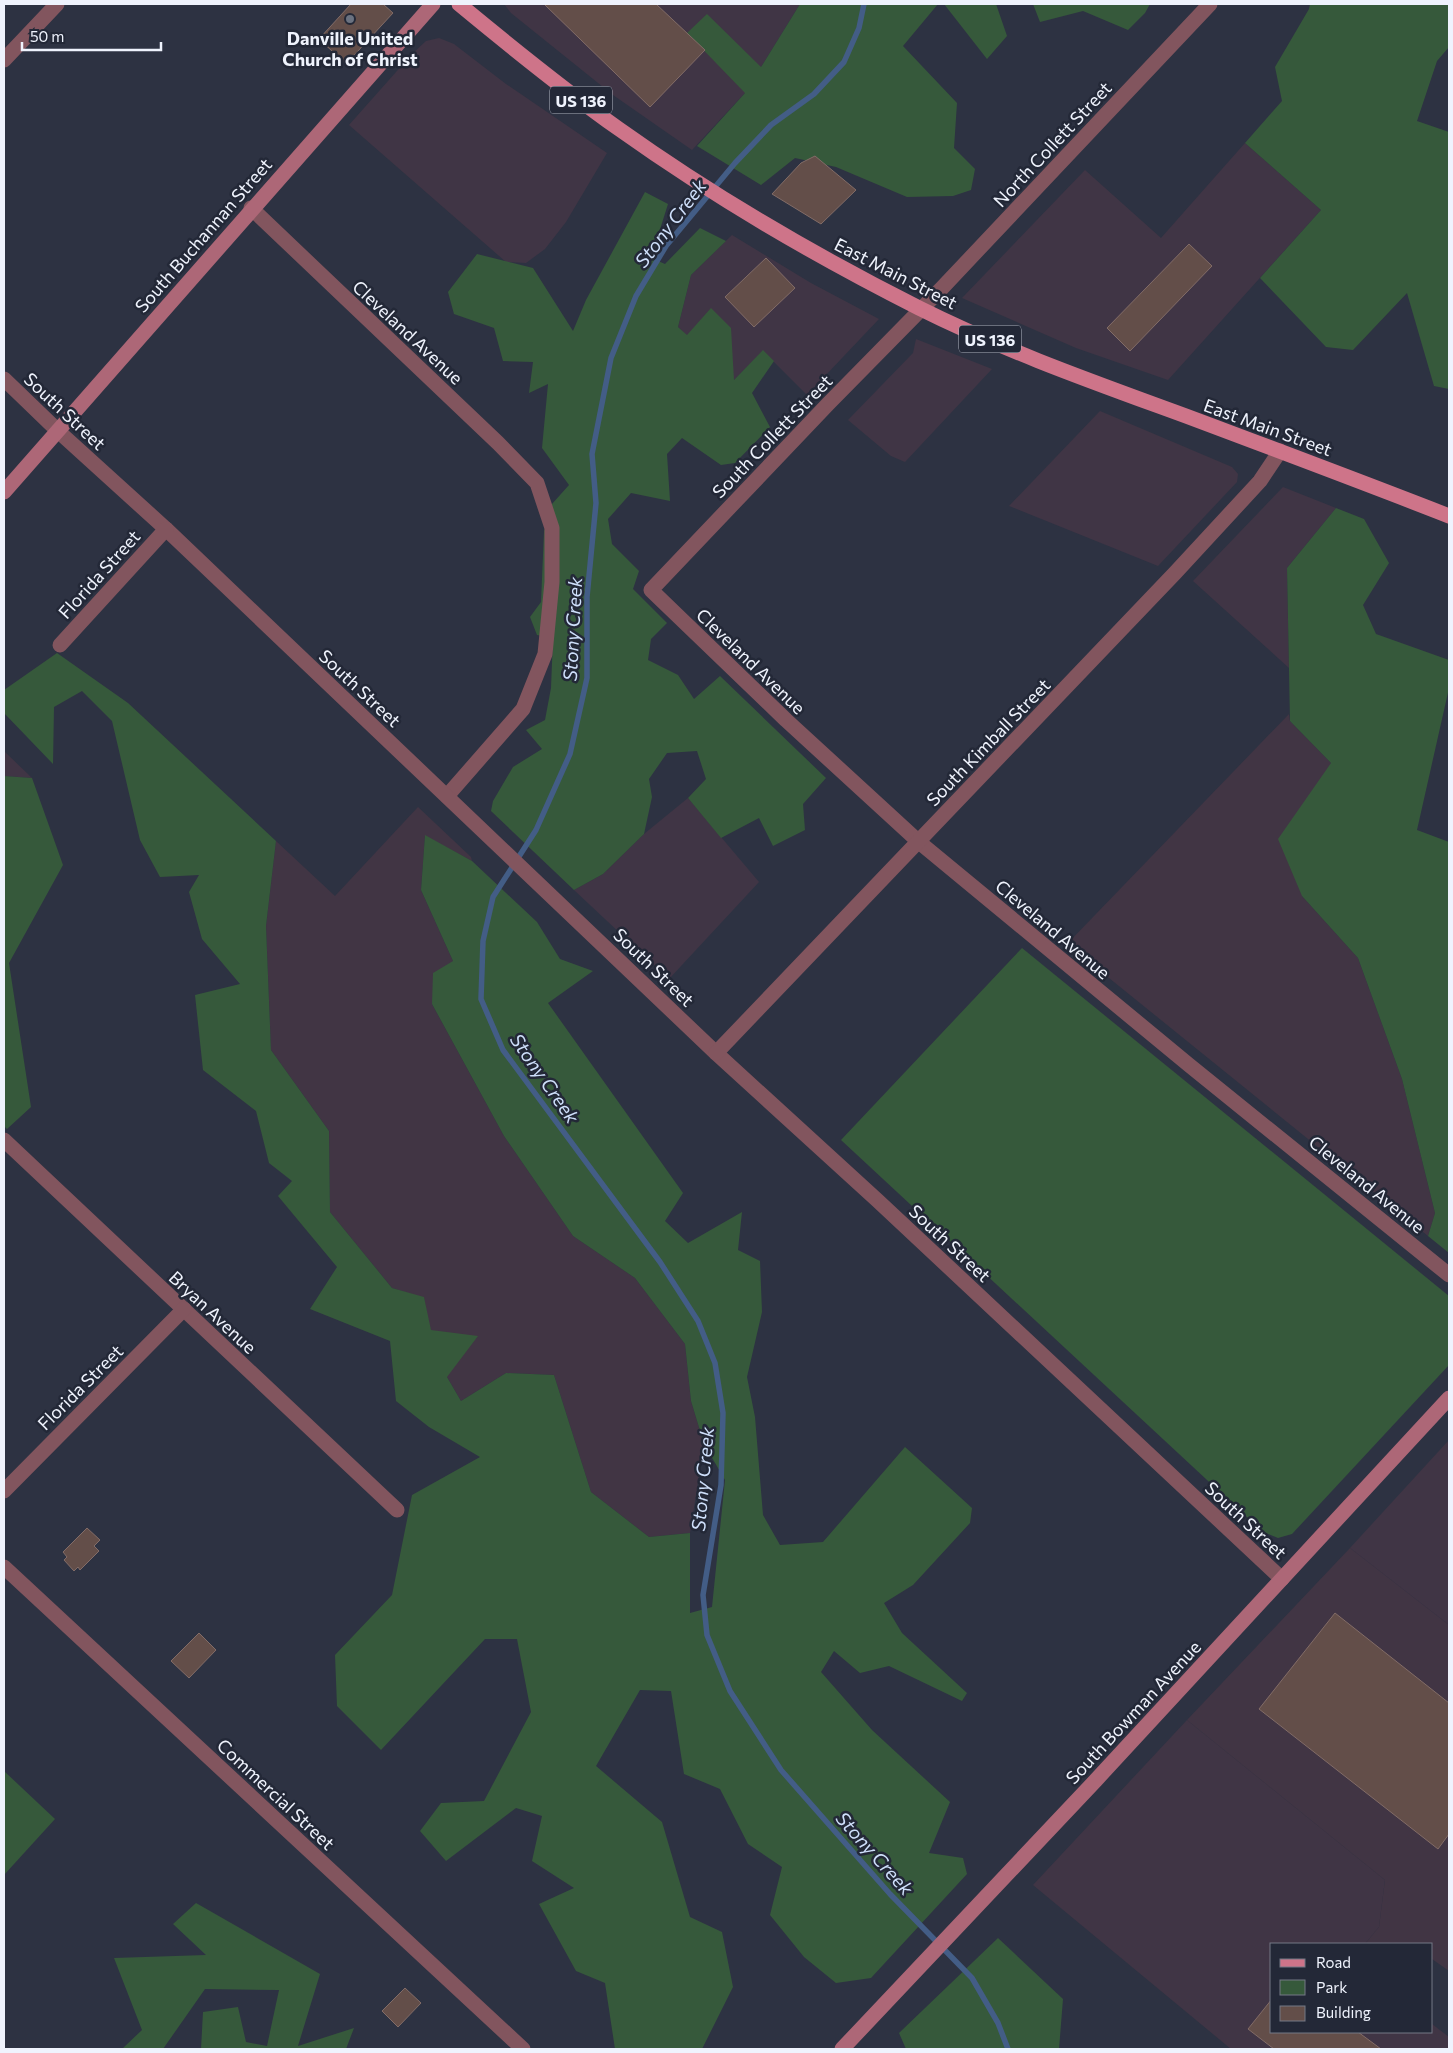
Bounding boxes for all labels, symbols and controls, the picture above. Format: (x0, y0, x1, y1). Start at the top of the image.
marker: Danville United Church of Christ (344, 13, 356, 25)
scale bar (22, 20, 161, 52)
text: 50 m (30, 27, 64, 45)
place label: Danville United Church of Christ (282, 27, 418, 70)
street label: North Collett Street (988, 77, 1116, 211)
road number: US 136 (550, 86, 612, 114)
street label: South Buchannan Street (130, 153, 276, 317)
water label: Stony Creek (629, 174, 711, 272)
street label: East Main Street (831, 233, 961, 313)
street label: Cleveland Avenue (348, 275, 468, 389)
road number: US 136 (959, 326, 1021, 352)
street label: South Street (20, 368, 110, 454)
street label: South Collett Street (707, 370, 837, 502)
street label: East Main Street (1201, 394, 1335, 460)
street label: Florida Street (53, 525, 145, 623)
water label: Stony Creek (558, 576, 586, 682)
street label: Cleveland Avenue (692, 604, 810, 718)
street label: South Street (315, 645, 405, 731)
street label: South Kimball Street (922, 674, 1054, 810)
street label: Cleveland Avenue (991, 875, 1115, 983)
street label: South Street (609, 923, 699, 1011)
water label: Stony Creek (506, 1029, 585, 1128)
street label: Cleveland Avenue (1305, 1131, 1429, 1237)
street label: South Street (905, 1200, 995, 1286)
street label: Bryan Avenue (165, 1266, 261, 1358)
street label: Florida Street (33, 1340, 127, 1434)
water label: Stony Creek (686, 1425, 718, 1532)
street label: South Street (1201, 1477, 1291, 1563)
street label: South Bowman Avenue (1061, 1636, 1205, 1788)
street label: Commercial Street (213, 1734, 339, 1854)
water label: Stony Creek (831, 1806, 919, 1900)
legend (1270, 1943, 1433, 2033)
text: Road (1316, 1953, 1351, 1971)
text: Park (1316, 1978, 1347, 1996)
text: Building (1316, 2003, 1371, 2021)

